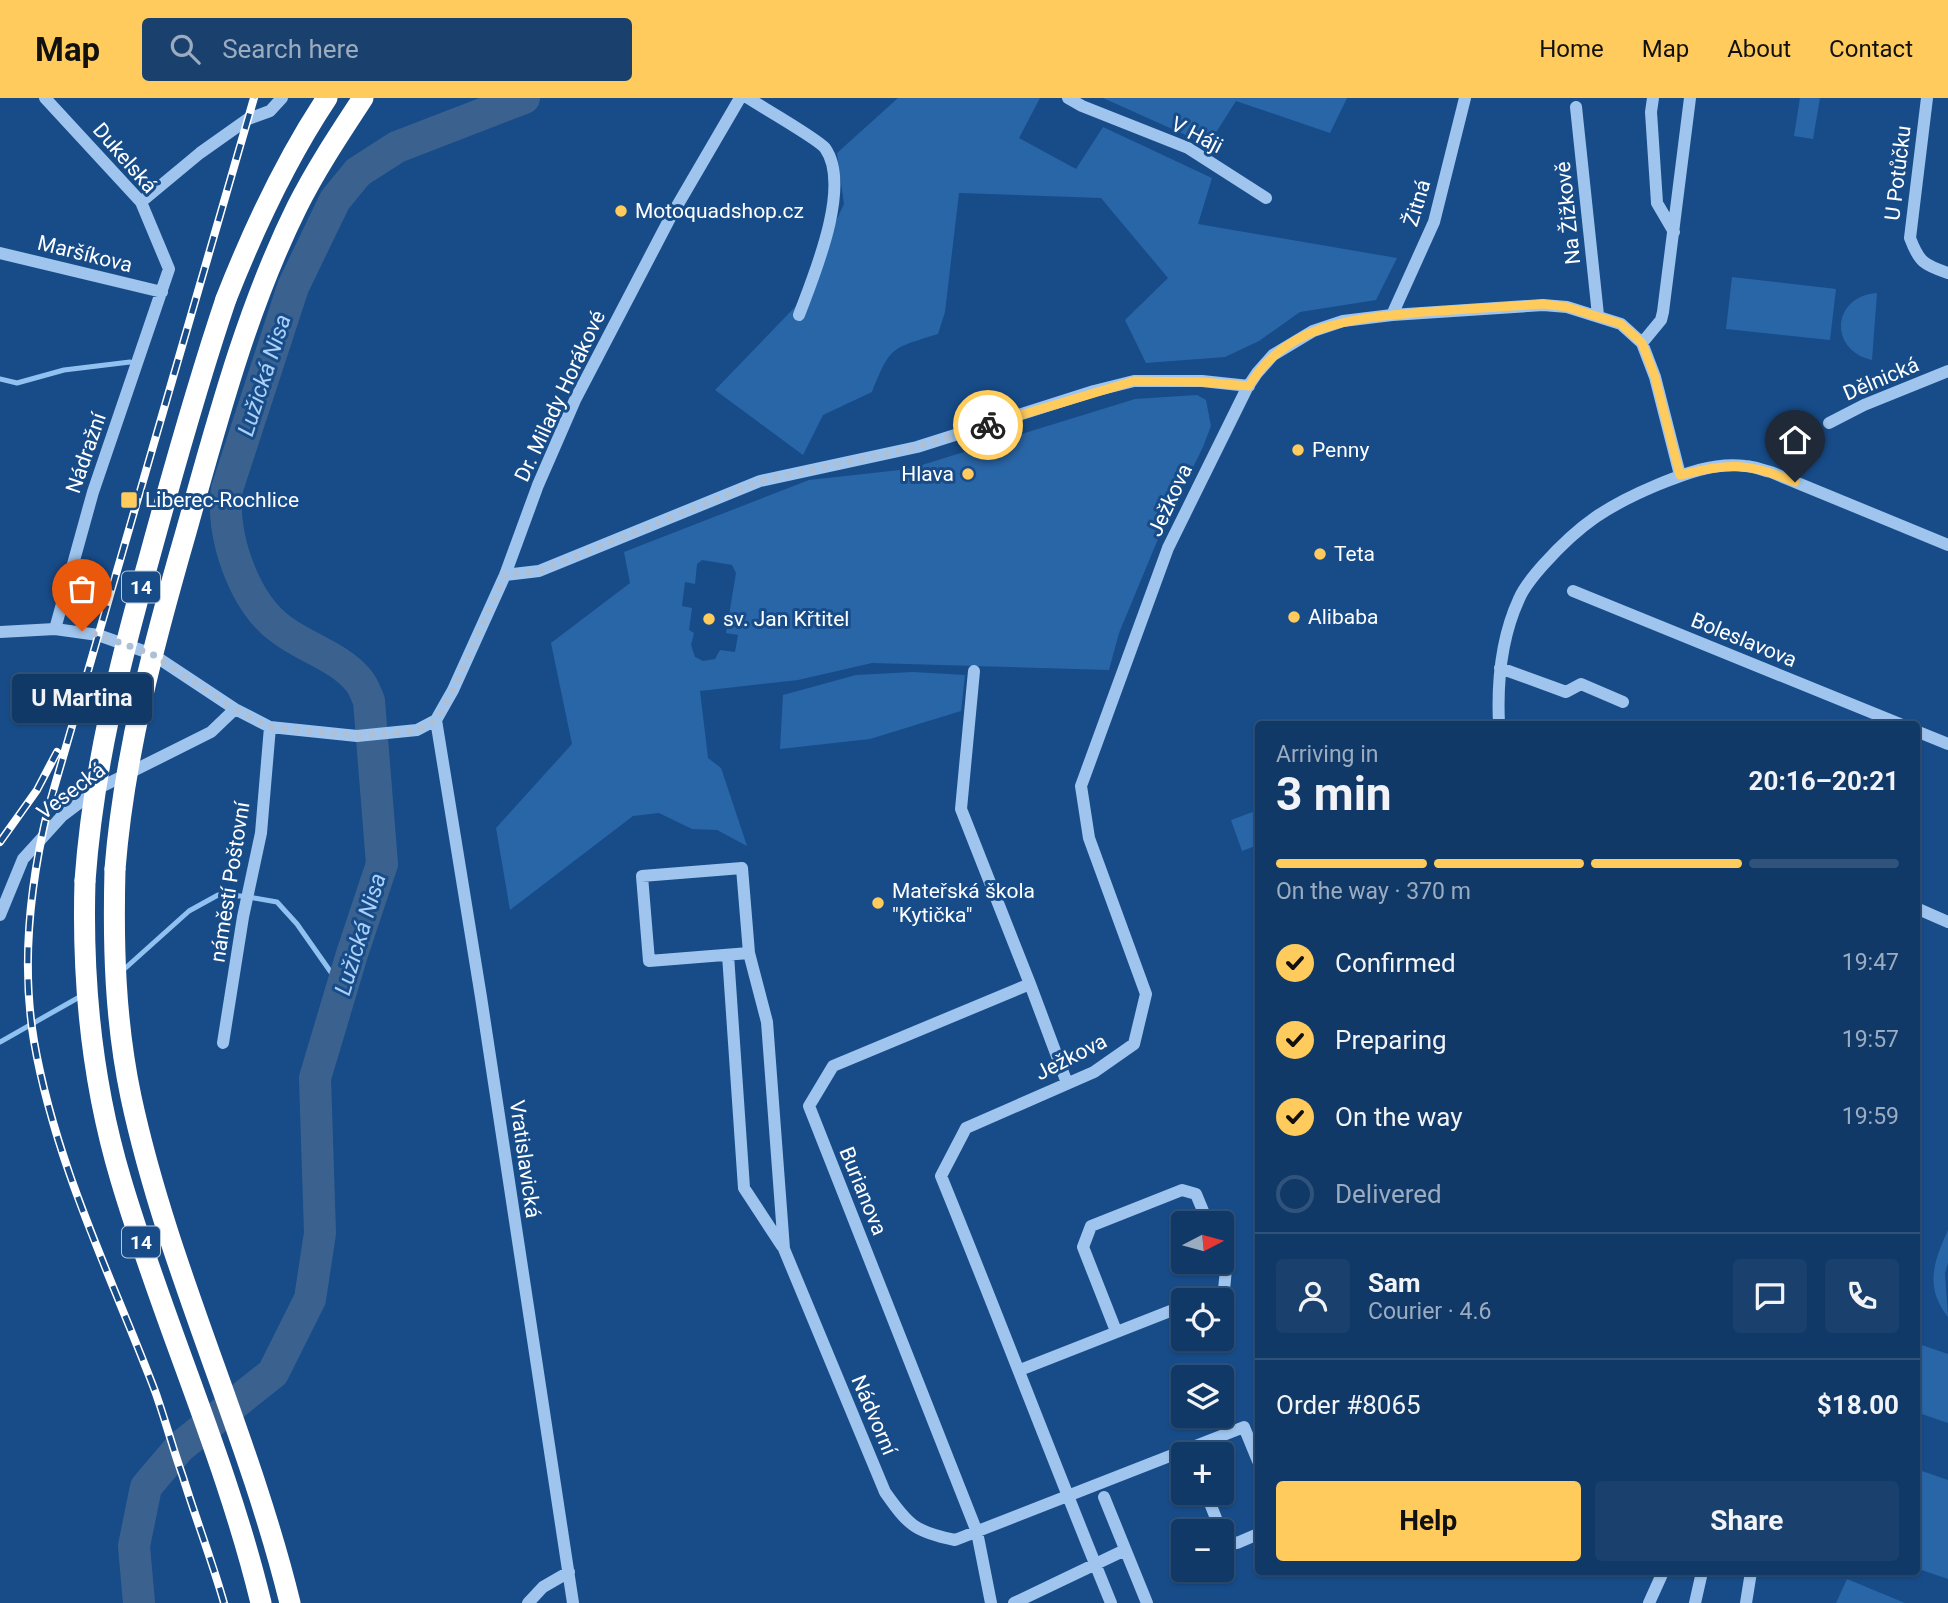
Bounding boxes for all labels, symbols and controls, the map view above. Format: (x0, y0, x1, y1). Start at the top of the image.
search box (142, 18, 632, 81)
text: Map (35, 30, 100, 69)
icon: search (166, 30, 204, 68)
text: Search here (222, 34, 359, 64)
text: Home (1539, 35, 1604, 63)
text: Map (1642, 35, 1689, 63)
text: About (1727, 35, 1791, 63)
text: Contact (1829, 35, 1913, 63)
street label: V Háji (1167, 112, 1227, 158)
street label: Dukelská (88, 118, 162, 198)
street label: U Potůčku (1880, 124, 1916, 222)
street label: Na Žižkově (1551, 160, 1585, 266)
street label: Žitná (1399, 177, 1435, 229)
place label: Motoquadshop.cz (635, 199, 804, 223)
marker: Motoquadshop.cz (613, 203, 629, 219)
street label: Maršíkova (35, 231, 135, 277)
street label: Dr. Milady Horákové (510, 307, 610, 485)
water label: Lužická Nisa (232, 311, 297, 439)
street label: Dělnická (1840, 352, 1922, 406)
courier (953, 390, 1023, 460)
icon: bike (969, 406, 1007, 444)
street label: Nádražní (61, 409, 111, 496)
pin (1765, 410, 1825, 482)
icon: home (1776, 421, 1814, 459)
place label: Penny (1312, 438, 1369, 462)
marker: Penny (1290, 442, 1306, 458)
street label: Ježkova (1143, 460, 1197, 540)
place label: Hlava (901, 462, 954, 486)
marker: Hlava (960, 466, 976, 482)
place label: Liberec-Rochlice (145, 488, 299, 512)
marker: Liberec-Rochlice (119, 490, 139, 510)
place label: Teta (1334, 542, 1375, 566)
marker: Teta (1312, 546, 1328, 562)
pin (52, 559, 112, 631)
icon: bag (63, 570, 101, 608)
road number: 14 (122, 572, 160, 602)
place label: Alibaba (1308, 605, 1378, 629)
place label: sv. Jan Křtitel (723, 607, 849, 631)
street label: Boleslavova (1688, 608, 1800, 672)
marker: Alibaba (1286, 609, 1302, 625)
marker: sv. Jan Křtitel (701, 611, 717, 627)
callout: U Martina (12, 673, 152, 722)
text: U Martina (31, 685, 133, 712)
text: Arriving in (1276, 741, 1379, 768)
street label: Vesecká (32, 758, 110, 824)
text: 20:16–20:21 (1749, 766, 1899, 796)
text: 3 min (1276, 767, 1392, 821)
street label: náměstí Poštovní (205, 799, 255, 964)
water label: Lužická Nisa (329, 870, 392, 998)
text: On the way · 370 m (1276, 878, 1471, 905)
place label: Mateřská škola "Kytička" (892, 879, 1035, 927)
marker: Mateřská škola "Kytička" (870, 895, 886, 911)
icon: check (1276, 944, 1314, 982)
text: Confirmed (1335, 948, 1456, 978)
text: 19:47 (1842, 949, 1899, 976)
icon: check (1276, 1021, 1314, 1059)
text: Preparing (1335, 1025, 1447, 1055)
text: 19:57 (1842, 1026, 1899, 1053)
street label: Ježkova (1031, 1029, 1111, 1085)
icon: check (1276, 1098, 1314, 1136)
street label: Vratislavická (505, 1099, 545, 1219)
text: On the way (1335, 1102, 1463, 1132)
text: 19:59 (1842, 1103, 1899, 1130)
street label: Burianova (834, 1143, 892, 1239)
text: Delivered (1335, 1179, 1442, 1209)
north arrow (1171, 1211, 1234, 1274)
map controls (1171, 1211, 1234, 1582)
road number: 14 (122, 1226, 160, 1258)
button: person (1276, 1259, 1350, 1333)
button: chat (1733, 1259, 1807, 1333)
button: phone (1825, 1259, 1899, 1333)
text: Sam (1368, 1268, 1420, 1298)
button: locate (1171, 1288, 1234, 1351)
text: Courier · 4.6 (1368, 1298, 1491, 1325)
button: layers (1171, 1365, 1234, 1428)
street label: Nádvorní (847, 1372, 902, 1459)
text: Order #8065 (1276, 1390, 1421, 1420)
text: $18.00 (1817, 1390, 1899, 1420)
button: + (1171, 1442, 1234, 1505)
button: Help (1276, 1481, 1581, 1561)
button: Share (1595, 1481, 1899, 1561)
button: − (1171, 1519, 1234, 1582)

